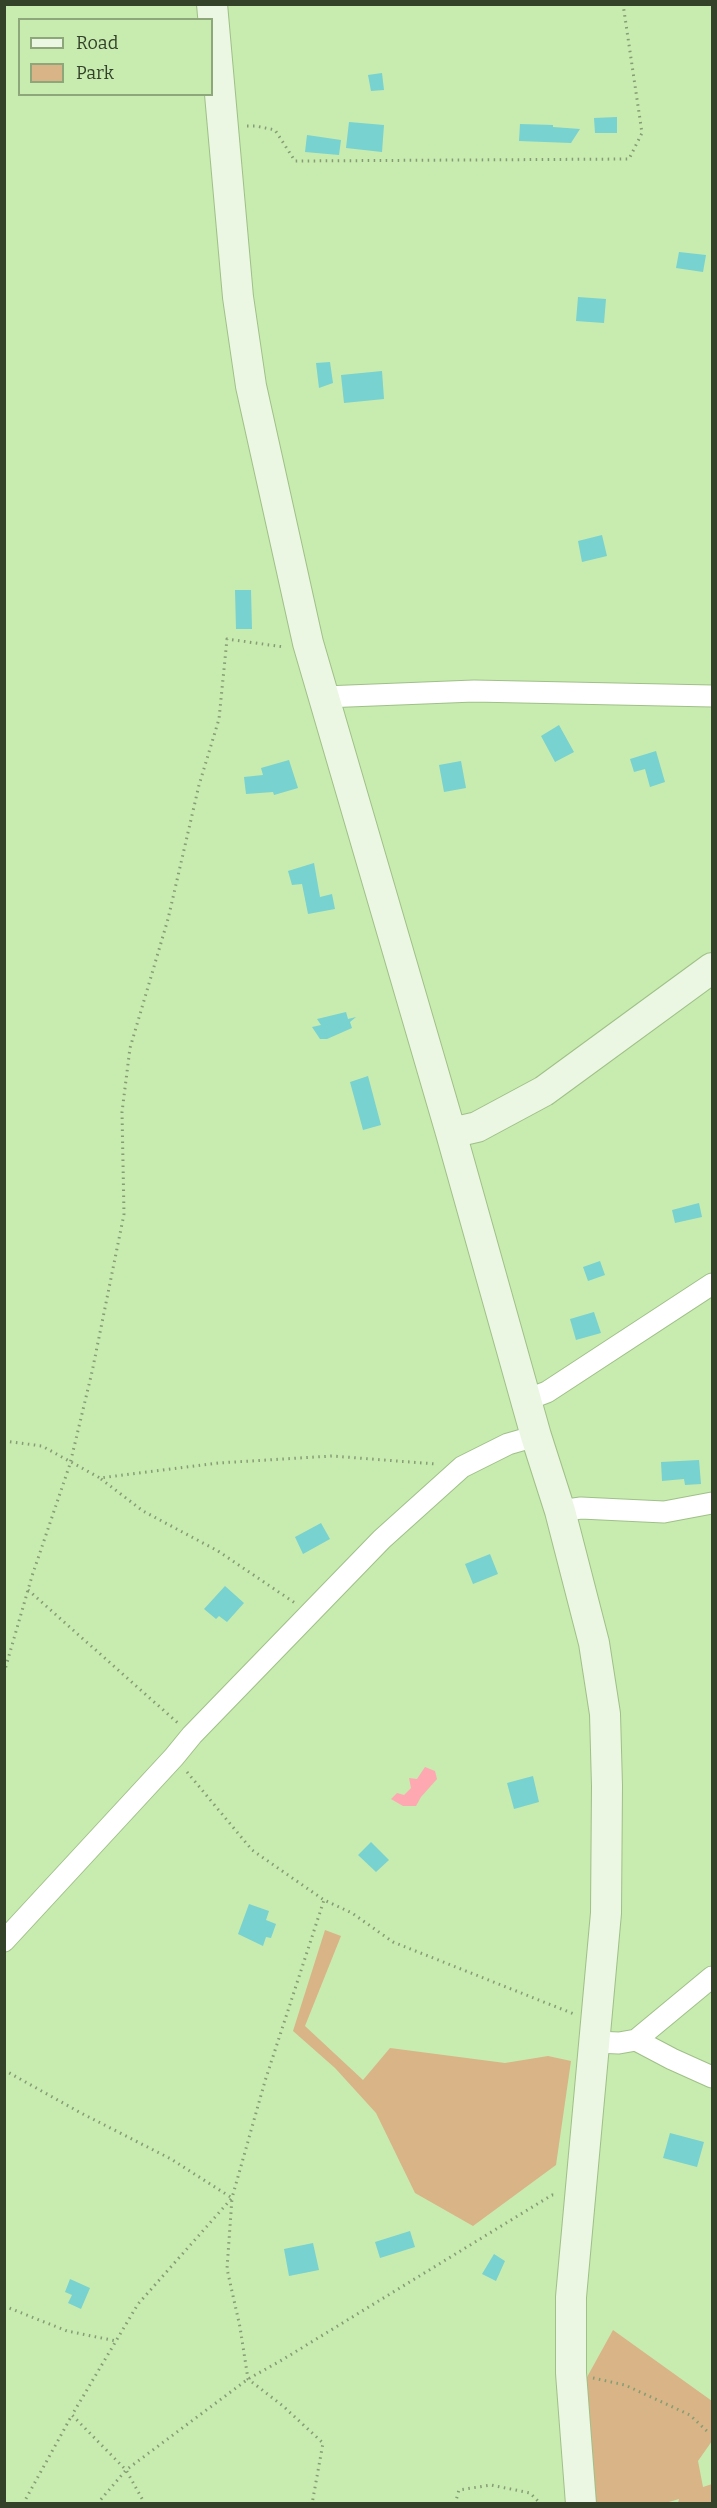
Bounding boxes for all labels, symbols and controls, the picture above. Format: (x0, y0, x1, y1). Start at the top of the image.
legend (18, 18, 213, 96)
text: Road (76, 32, 118, 54)
text: Park (76, 62, 114, 84)

